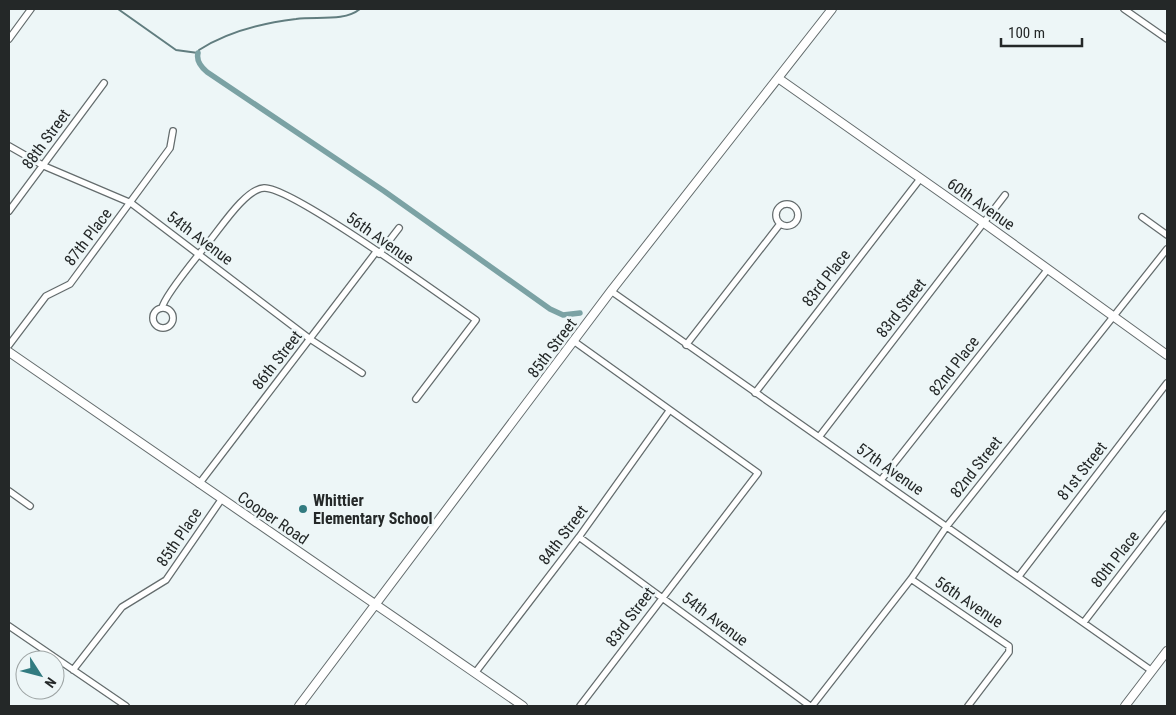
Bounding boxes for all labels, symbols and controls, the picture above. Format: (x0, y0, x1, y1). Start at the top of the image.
scale bar (1001, 15, 1082, 47)
text: 100 m (1008, 24, 1045, 42)
street label: 88th Street (18, 105, 74, 173)
street label: 60th Avenue (944, 174, 1018, 234)
street label: 87th Place (60, 205, 116, 269)
street label: 54th Avenue (163, 207, 237, 269)
street label: 56th Avenue (343, 208, 417, 268)
street label: 83rd Place (798, 246, 854, 310)
street label: 83rd Street (872, 275, 930, 341)
street label: 85th Street (524, 314, 581, 381)
street label: 86th Street (248, 327, 306, 393)
street label: 82nd Place (925, 332, 983, 400)
street label: 82nd Street (946, 432, 1006, 501)
street label: 81st Street (1053, 438, 1111, 504)
street label: 57th Avenue (853, 439, 927, 499)
street label: Cooper Road (234, 487, 312, 549)
place label: Whittier Elementary School (313, 491, 432, 528)
street label: 84th Street (535, 501, 592, 568)
marker: Whittier Elementary School (297, 503, 309, 515)
street label: 85th Place (152, 504, 206, 570)
street label: 80th Place (1087, 527, 1143, 591)
street label: 56th Avenue (931, 572, 1007, 632)
street label: 83rd Street (601, 583, 659, 651)
street label: 54th Avenue (678, 588, 752, 650)
north arrow (15, 650, 65, 700)
text: N (42, 674, 60, 691)

